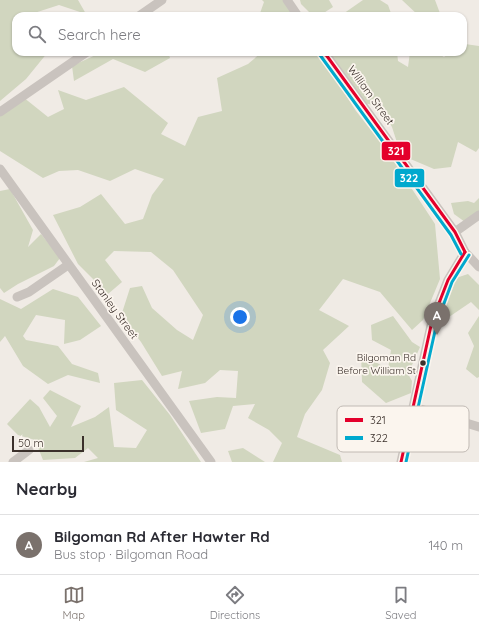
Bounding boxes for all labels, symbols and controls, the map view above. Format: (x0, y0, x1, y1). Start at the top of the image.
search box (12, 12, 467, 56)
icon: search (26, 23, 48, 45)
text: Search here (58, 25, 141, 44)
street label: William Street (345, 63, 397, 128)
line badge: 321 (381, 141, 411, 161)
text: 321 (388, 144, 404, 158)
line badge: 322 (394, 168, 425, 188)
text: 322 (400, 171, 418, 185)
street label: Stanley Street (89, 276, 142, 342)
pin: A (424, 302, 450, 335)
your location (230, 307, 250, 327)
place label: Bilgoman Rd Before William St (337, 351, 417, 377)
marker: Bilgoman Rd Before William St (418, 358, 428, 368)
legend (337, 406, 469, 452)
text: 321 (370, 413, 386, 427)
text: 322 (370, 431, 388, 445)
scale bar (12, 434, 84, 453)
text: 50 m (18, 436, 44, 450)
text: Nearby (16, 478, 77, 499)
text: Bilgoman Rd After Hawter Rd (54, 527, 270, 546)
text: A (25, 537, 33, 553)
text: 140 m (428, 537, 463, 553)
text: Bus stop · Bilgoman Road (54, 546, 208, 562)
tab: Map (62, 584, 85, 622)
tab: Directions (210, 584, 260, 622)
tab: Saved (385, 584, 417, 622)

